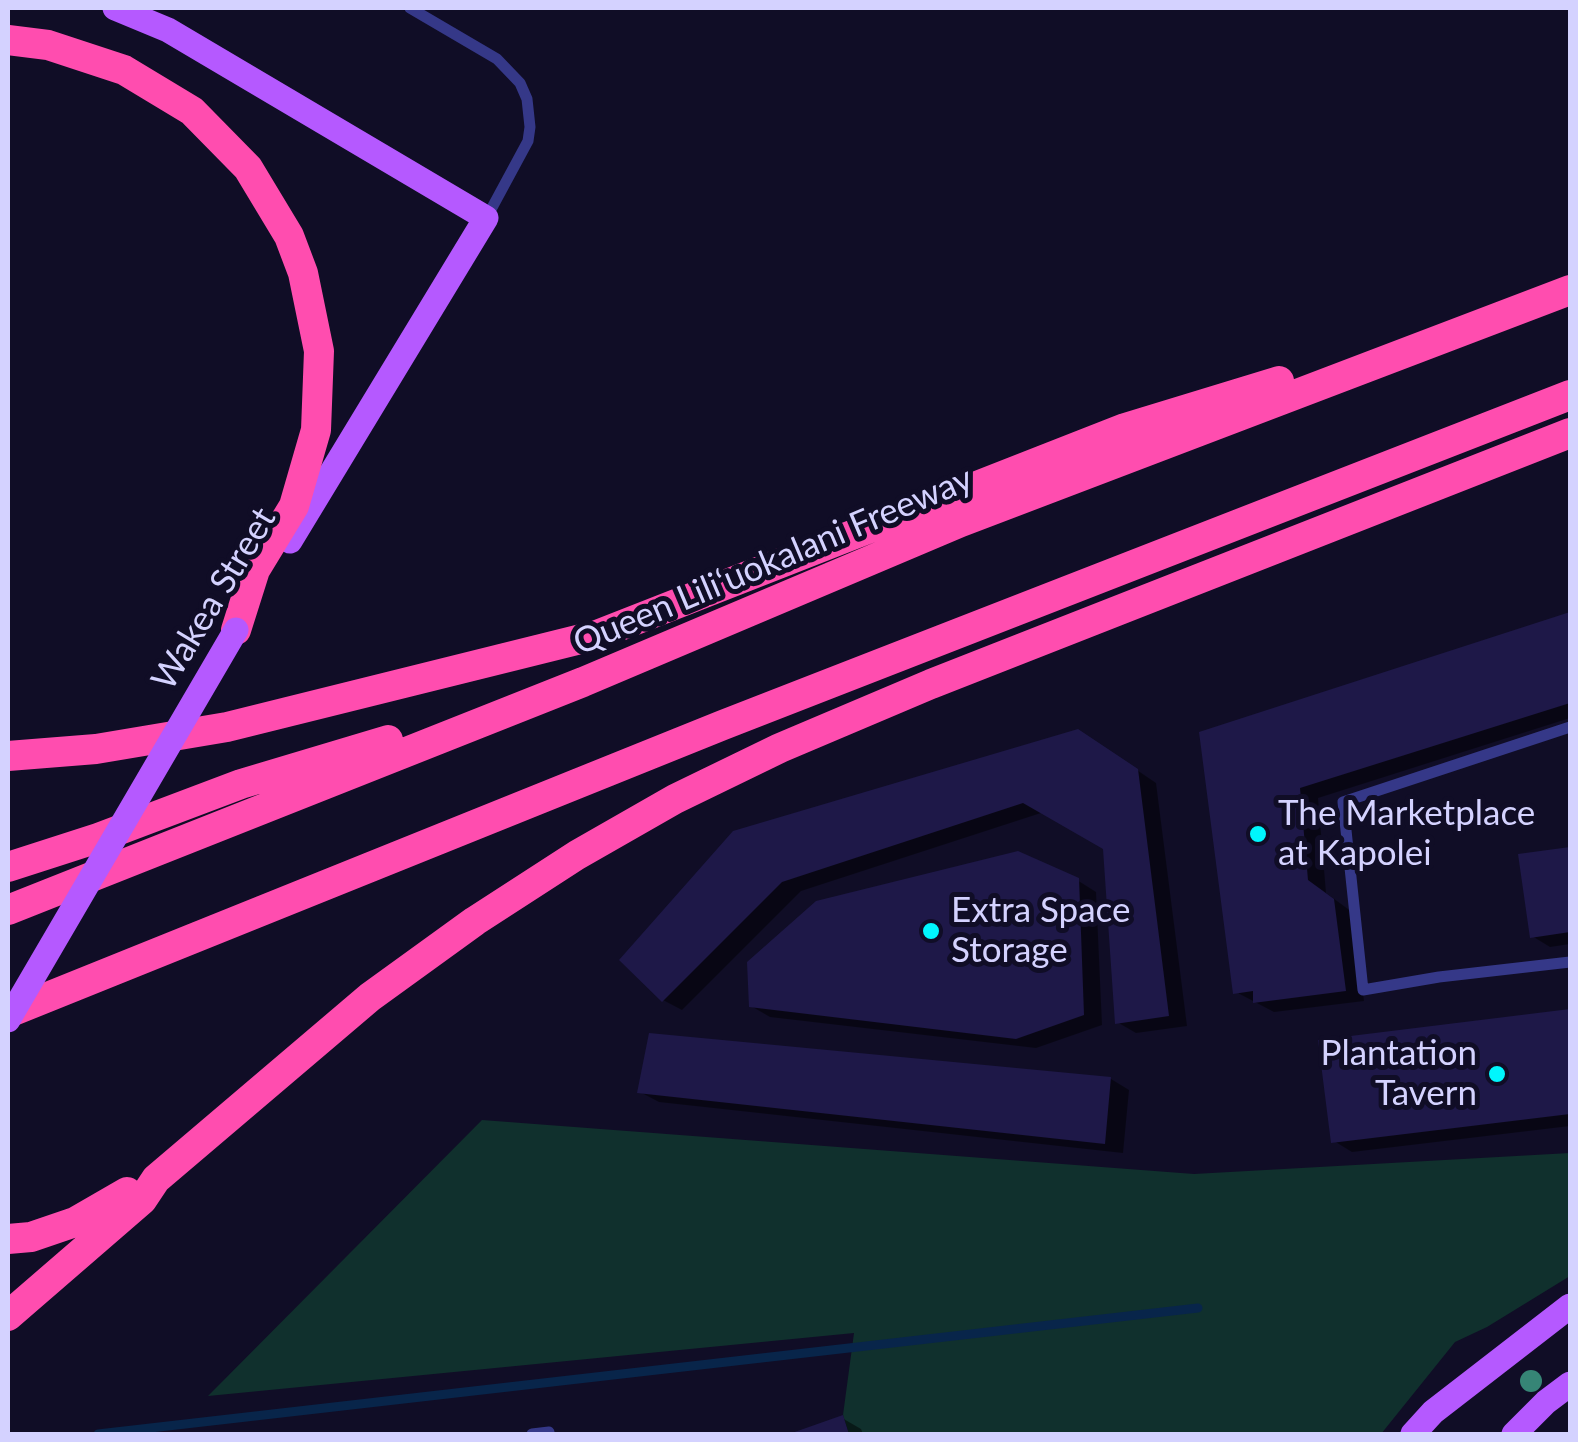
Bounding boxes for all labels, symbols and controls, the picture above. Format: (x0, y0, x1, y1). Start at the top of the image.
street label: Queen Liliʻuokalani Freeway (567, 458, 979, 664)
street label: Wakea Street (143, 500, 285, 698)
place label: The Marketplace at Kapolei (1278, 793, 1535, 875)
marker: The Marketplace at Kapolei (1247, 823, 1269, 845)
place label: Extra Space Storage (951, 890, 1130, 972)
marker: Extra Space Storage (920, 920, 942, 942)
place label: Plantation Tavern (1320, 1033, 1477, 1115)
marker: Plantation Tavern (1486, 1063, 1508, 1085)

